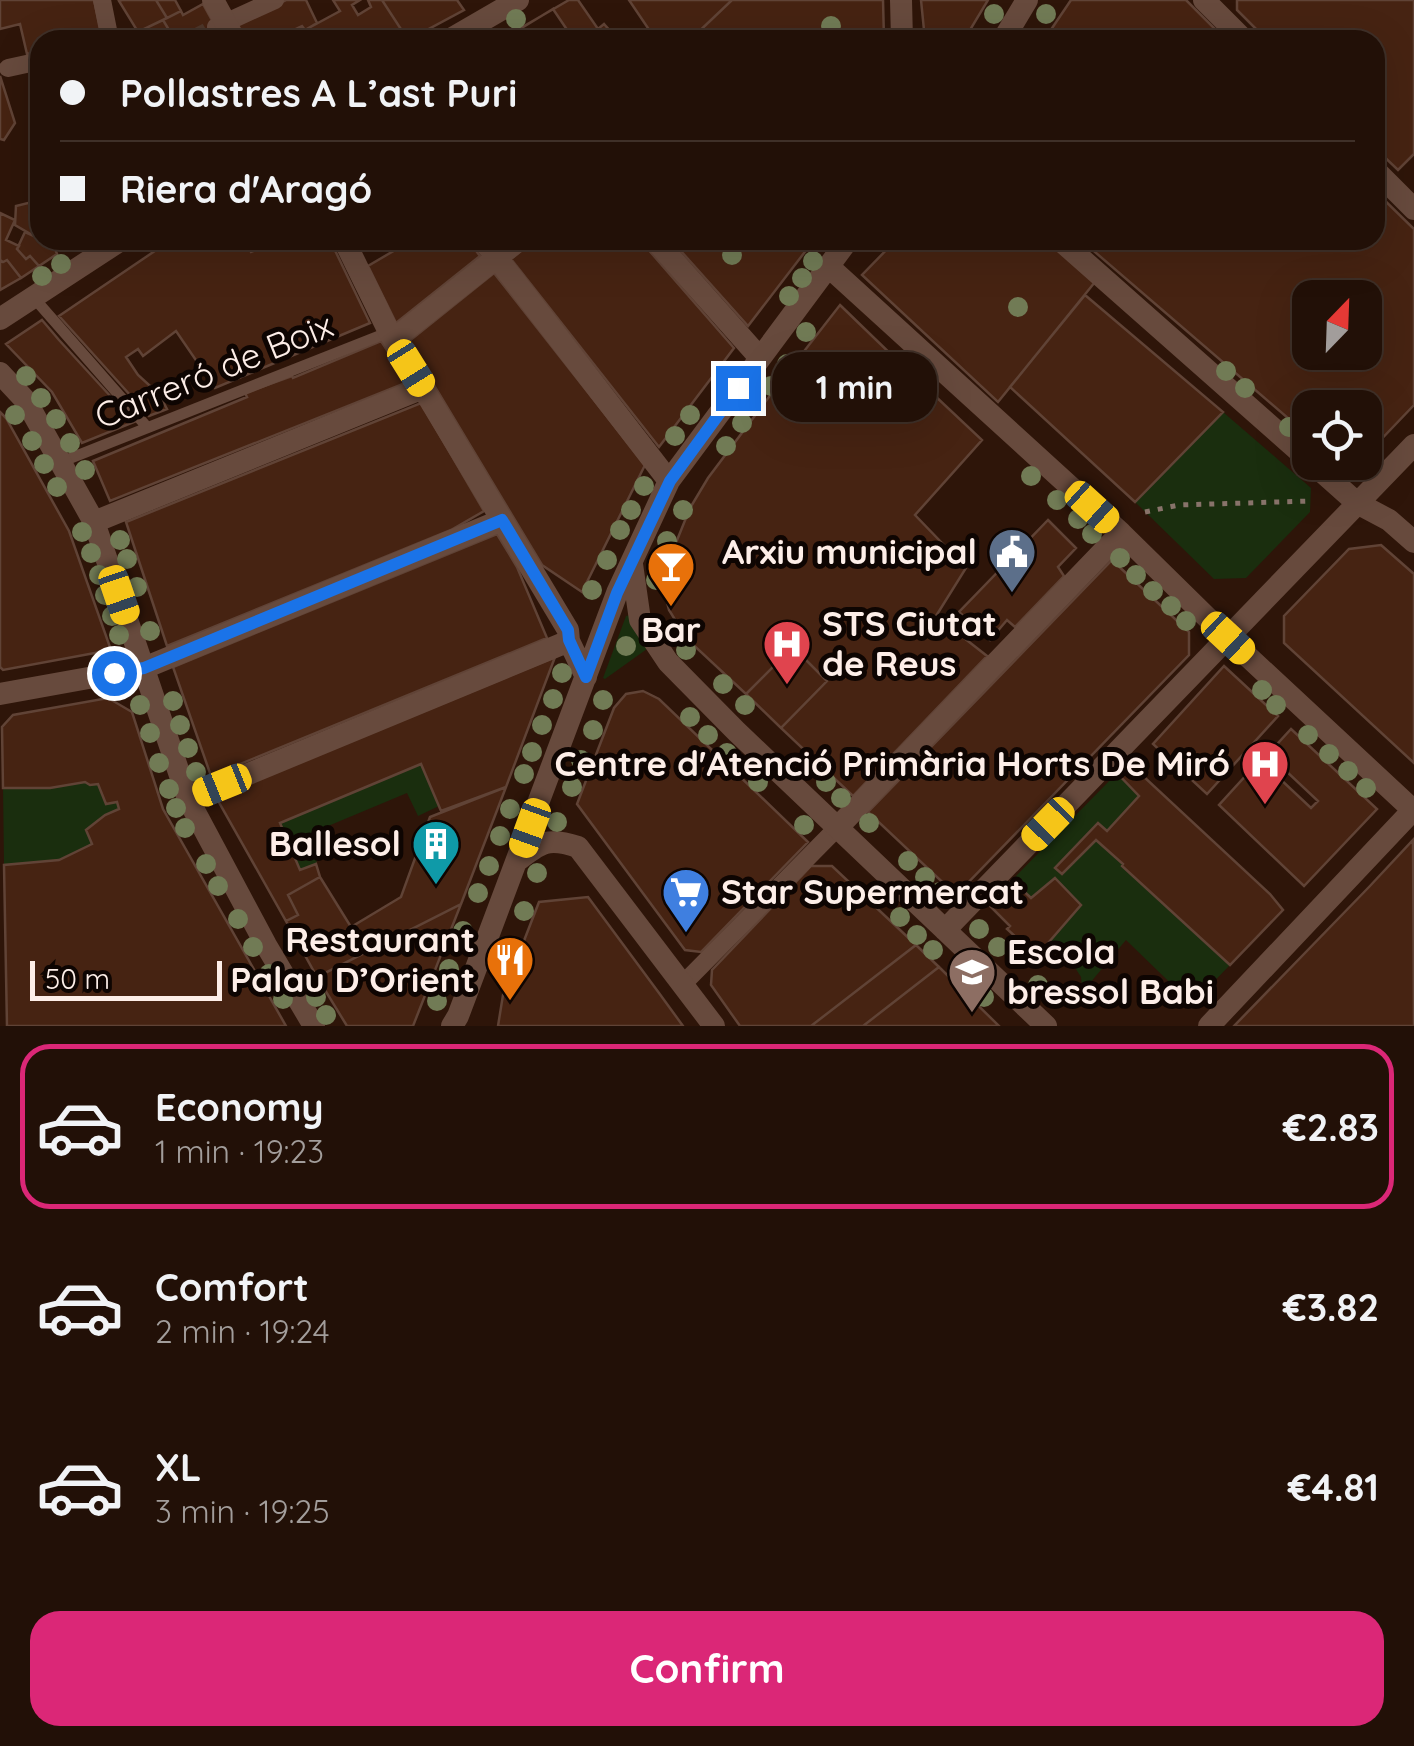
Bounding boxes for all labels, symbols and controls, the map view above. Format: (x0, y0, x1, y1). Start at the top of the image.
text: Pollastres A L’ast Puri (120, 69, 517, 117)
text: Riera d'Aragó (120, 165, 372, 213)
north arrow (1292, 280, 1382, 370)
map controls (1292, 280, 1382, 480)
street label: Carreró de Boix (88, 302, 339, 438)
car (382, 335, 440, 401)
callout: 1 min (773, 353, 938, 423)
route end (716, 366, 761, 411)
text: 1 min (816, 367, 893, 407)
button: locate (1292, 390, 1382, 480)
car (1060, 476, 1124, 538)
public building icon: Arxiu municipal (986, 526, 1038, 594)
place label: Arxiu municipal (722, 529, 977, 573)
bar icon: Bar (645, 540, 697, 608)
car (95, 562, 143, 628)
place label: STS Ciutat de Reus (822, 601, 997, 685)
place label: Bar (641, 607, 701, 651)
car (1196, 607, 1260, 669)
hospital icon: STS Ciutat de Reus (761, 618, 813, 686)
route start (92, 651, 137, 696)
hospital icon: Centre d'Atenció Primària Horts De Miró (1239, 738, 1291, 806)
place label: Centre d'Atenció Primària Horts De Miró (554, 741, 1230, 785)
car (189, 760, 255, 810)
car (1016, 792, 1080, 856)
car (506, 795, 554, 861)
building icon: Ballesol (410, 818, 462, 886)
place label: Ballesol (269, 821, 401, 865)
supermarket icon: Star Supermercat (660, 866, 712, 934)
place label: Star Supermercat (721, 869, 1024, 913)
place label: Restaurant Palau D’Orient (230, 917, 475, 1001)
place label: Escola bressol Babi (1007, 929, 1214, 1013)
restaurant icon: Restaurant Palau D’Orient (484, 934, 536, 1002)
school or university icon: Escola bressol Babi (946, 946, 998, 1014)
scale bar (30, 956, 222, 1000)
text: 50 m (45, 961, 110, 996)
icon: car (35, 1082, 125, 1172)
text: Economy (155, 1083, 324, 1131)
text: €2.83 (1283, 1103, 1379, 1151)
text: 1 min · 19:23 (155, 1131, 324, 1171)
icon: car (35, 1262, 125, 1352)
text: Comfort (155, 1263, 309, 1311)
text: €3.82 (1283, 1283, 1379, 1331)
text: 2 min · 19:24 (155, 1311, 330, 1351)
icon: car (35, 1442, 125, 1532)
text: XL (155, 1443, 201, 1491)
text: €4.81 (1288, 1463, 1379, 1511)
text: 3 min · 19:25 (155, 1491, 330, 1531)
button: Confirm (30, 1611, 1384, 1726)

